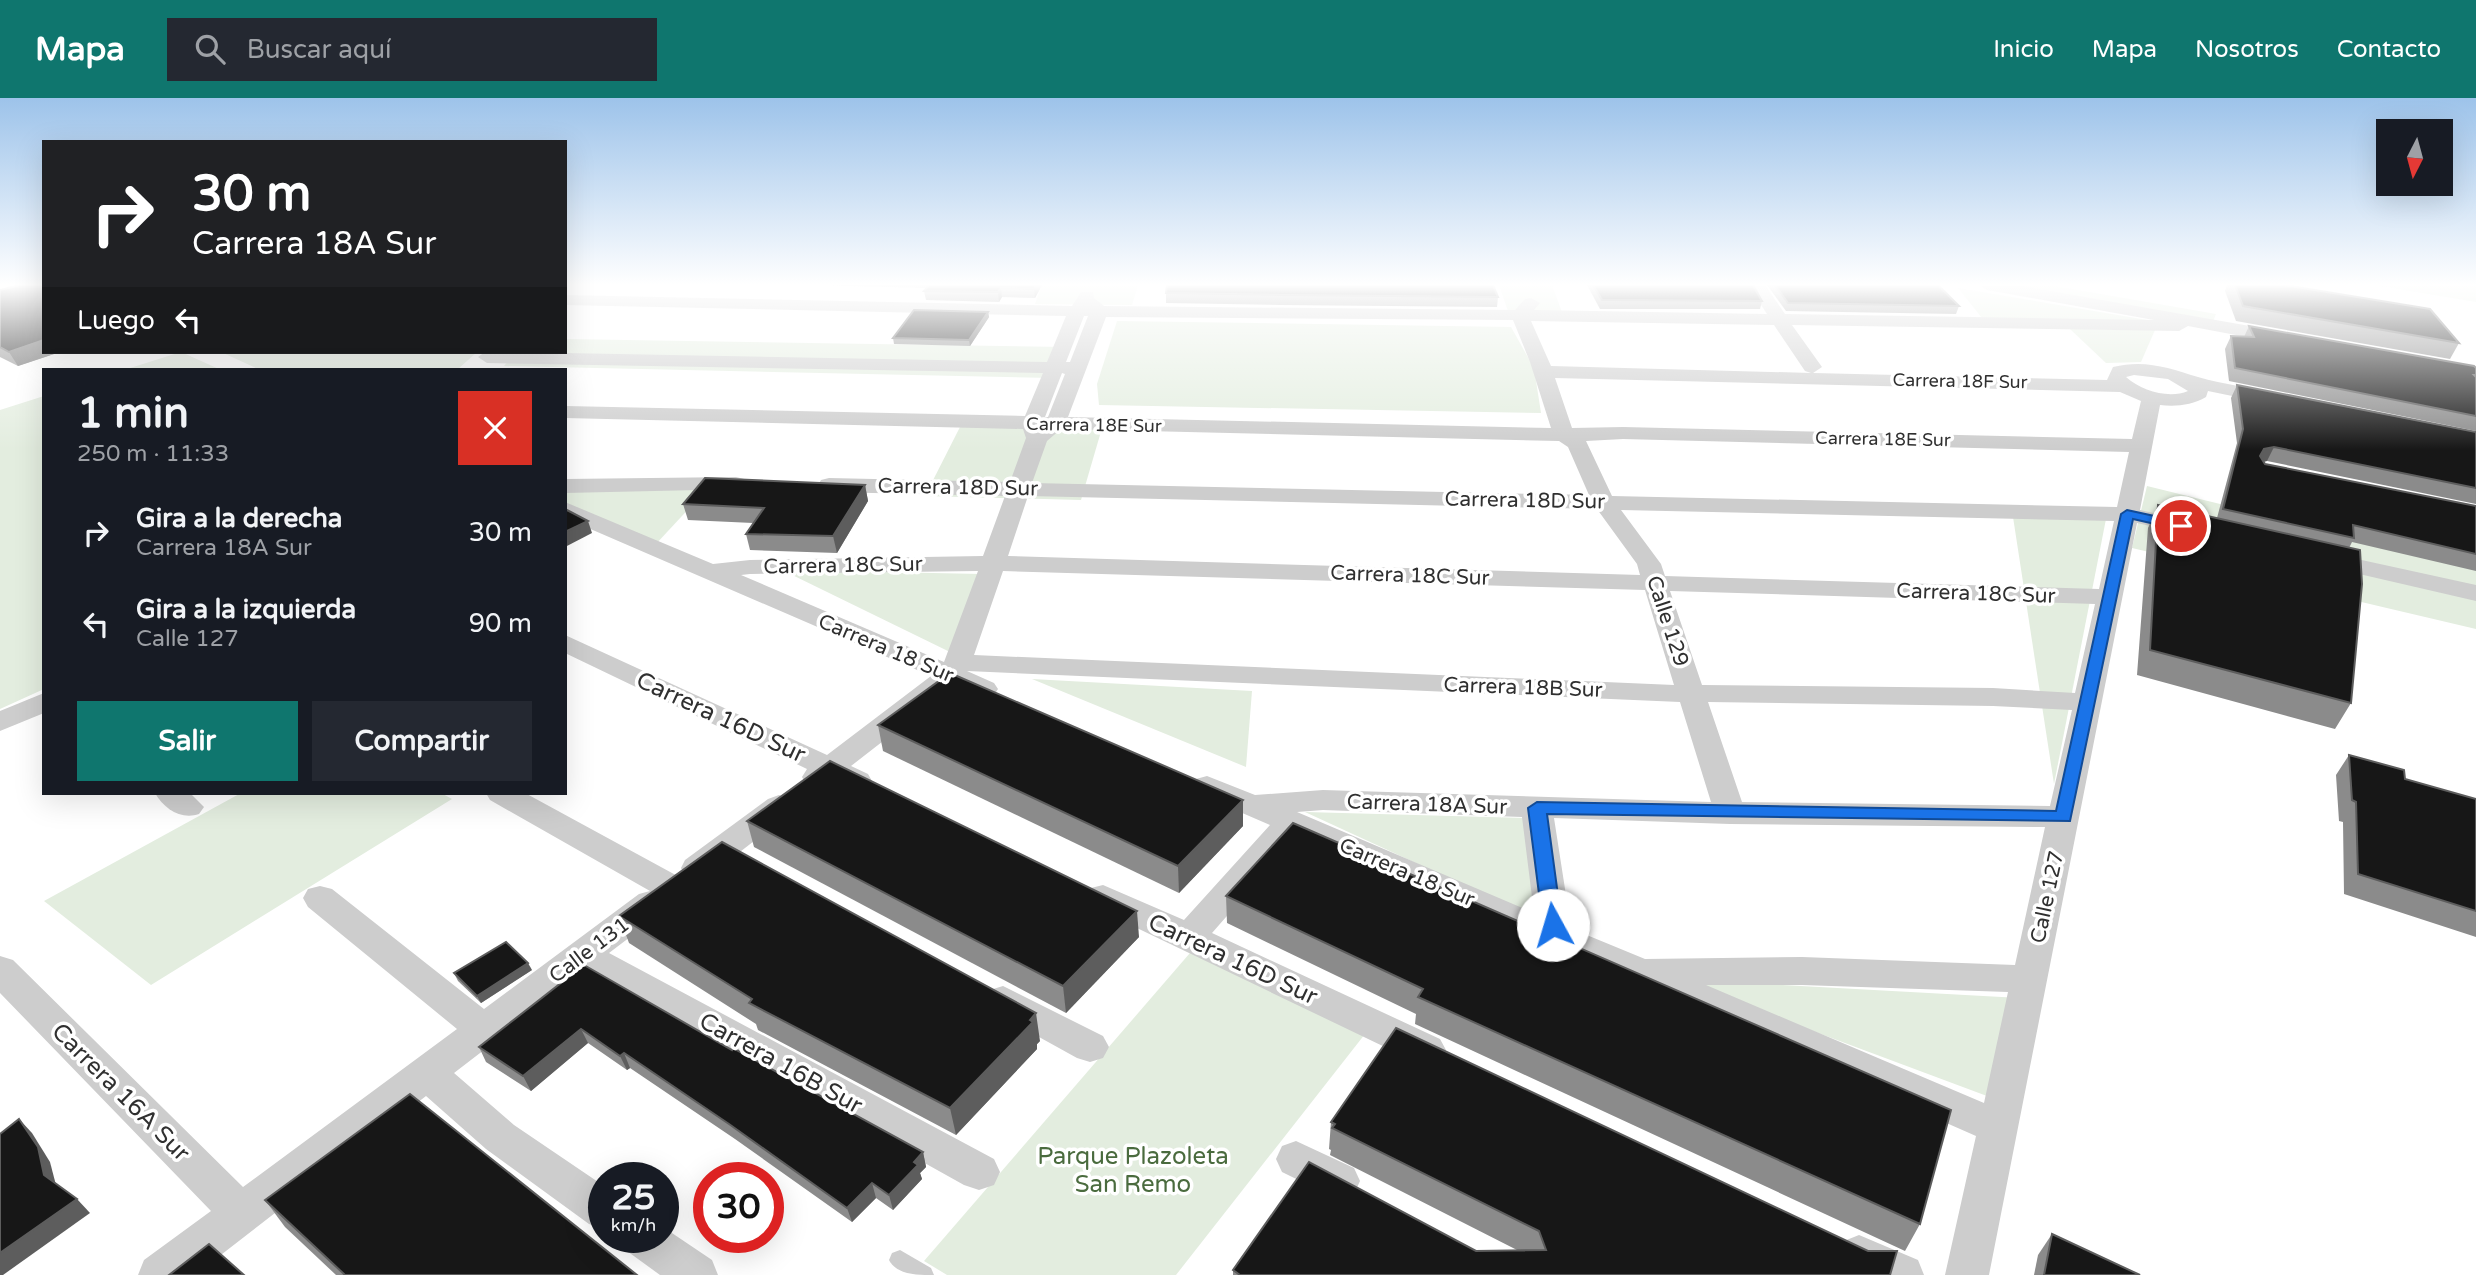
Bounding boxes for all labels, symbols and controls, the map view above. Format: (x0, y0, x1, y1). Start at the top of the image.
search box (167, 18, 657, 81)
text: Mapa (35, 30, 125, 69)
icon: search (191, 30, 229, 68)
text: Buscar aquí (247, 34, 391, 65)
text: Inicio (1993, 35, 2054, 64)
text: Mapa (2092, 35, 2157, 64)
text: Nosotros (2195, 35, 2299, 64)
text: Contacto (2337, 35, 2441, 64)
north arrow (2376, 119, 2454, 196)
map controls (2376, 119, 2453, 196)
text: 30 m (192, 165, 311, 224)
icon: right (77, 168, 168, 259)
text: Carrera 18A Sur (192, 225, 436, 263)
icon: left (169, 301, 207, 339)
text: Luego (77, 305, 155, 336)
street label: Carrera 18F Sur (1892, 369, 2028, 393)
text: 1 min (77, 388, 189, 439)
button: close (458, 391, 532, 465)
street label: Carrera 18E Sur (1026, 413, 1162, 437)
street label: Carrera 18E Sur (1815, 427, 1951, 451)
text: 250 m · 11:33 (77, 440, 229, 468)
street label: Carrera 18D Sur (878, 474, 1038, 501)
street label: Carrera 18D Sur (1445, 487, 1605, 514)
pin (2151, 496, 2211, 556)
text: Gira a la derecha (136, 503, 342, 534)
icon: arrive (2162, 507, 2200, 545)
icon: right (77, 514, 115, 552)
text: 30 m (469, 517, 532, 548)
text: Carrera 18A Sur (136, 534, 312, 562)
street label: Carrera 18C Sur (763, 552, 923, 579)
street label: Carrera 18C Sur (1330, 560, 1490, 591)
street label: Calle 129 (1641, 573, 1694, 670)
street label: Carrera 18C Sur (1896, 578, 2056, 609)
text: Gira a la izquierda (136, 594, 356, 625)
icon: left (77, 605, 115, 643)
text: 90 m (469, 608, 532, 639)
street label: Carrera 18 Sur (814, 609, 957, 688)
text: Calle 127 (136, 625, 239, 653)
street label: Carrera 16D Sur (632, 666, 811, 770)
street label: Carrera 18B Sur (1443, 672, 1603, 703)
button: Salir (77, 701, 298, 781)
button: Compartir (312, 701, 532, 781)
street label: Carrera 18A Sur (1346, 789, 1508, 820)
street label: Carrera 18 Sur (1335, 833, 1478, 912)
street label: Calle 127 (2026, 849, 2069, 946)
position arrow (1516, 888, 1590, 962)
street label: Carrera 16D Sur (1144, 908, 1323, 1012)
street label: Calle 131 (544, 912, 634, 989)
street label: Carrera 16B Sur (694, 1007, 868, 1121)
street label: Carrera 16A Sur (46, 1017, 196, 1168)
park label: Parque Plazoleta San Remo (1037, 1142, 1229, 1199)
speed limit sign: 30 (693, 1162, 784, 1253)
text: 25 (612, 1177, 655, 1219)
text: km/h (611, 1214, 656, 1236)

